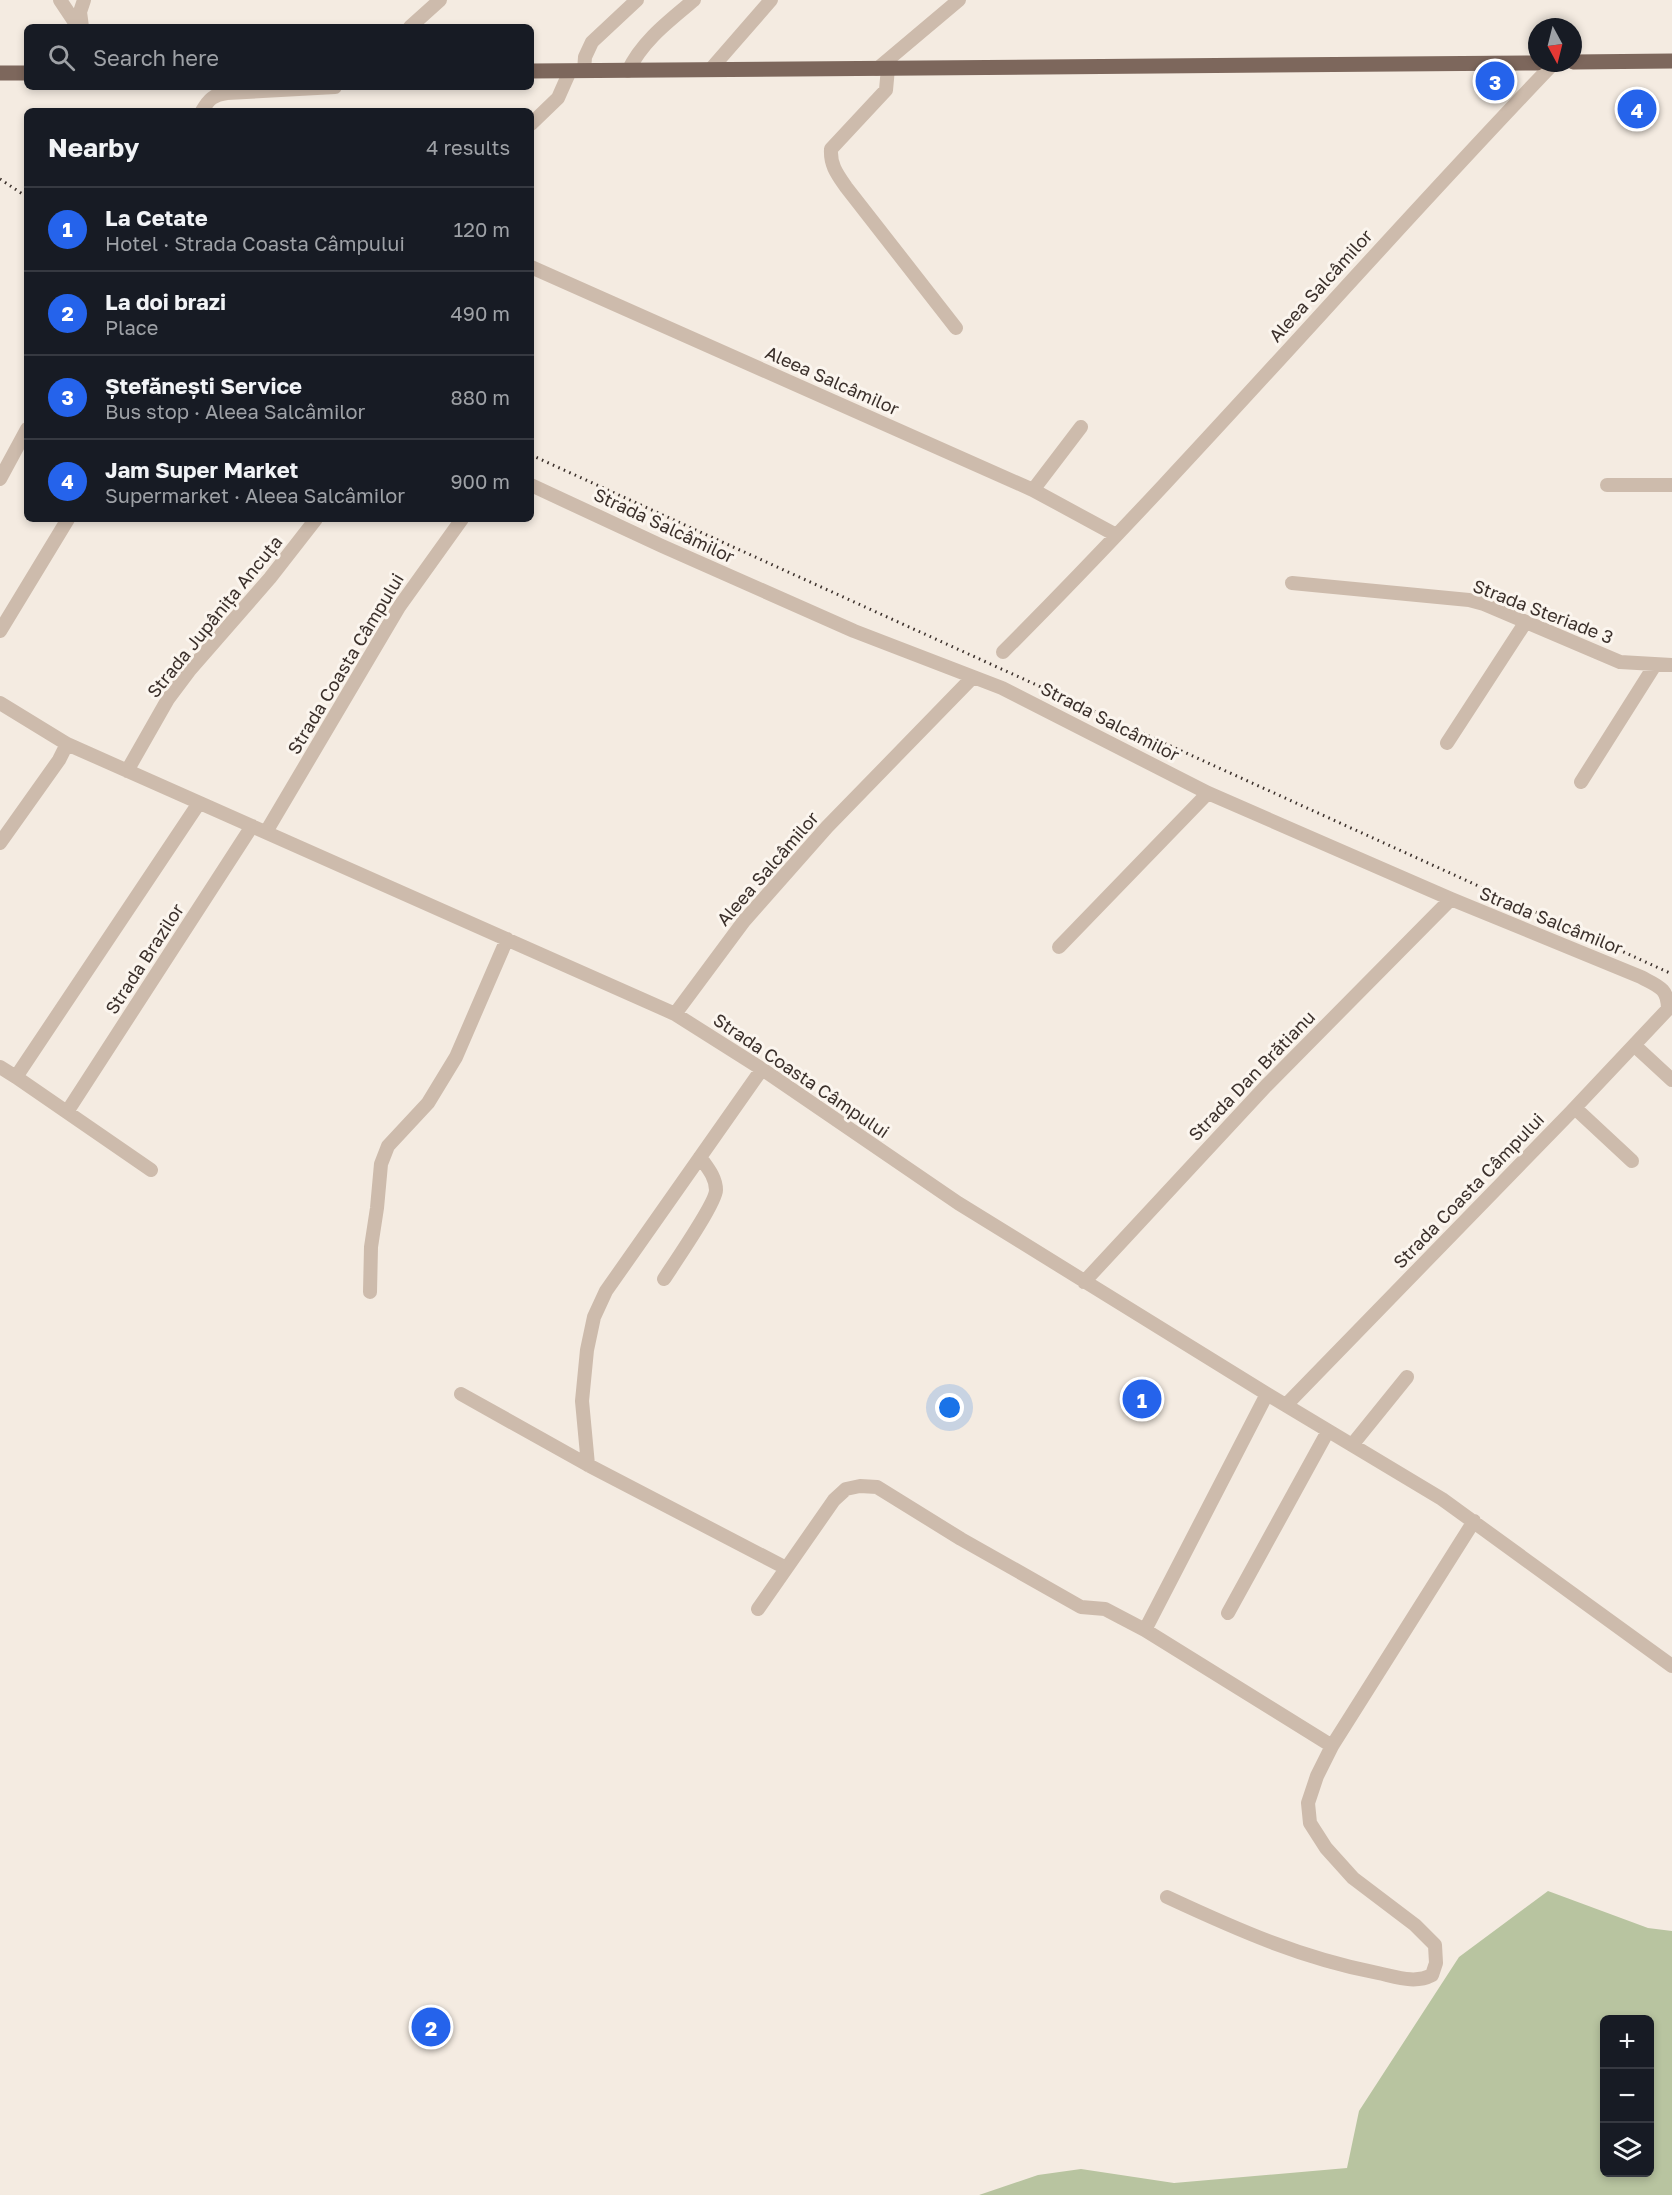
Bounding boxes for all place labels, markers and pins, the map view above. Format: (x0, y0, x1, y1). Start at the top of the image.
pin: 3 (1476, 58, 1514, 104)
pin: 4 (1618, 86, 1656, 132)
pin: 1 (1122, 1376, 1162, 1422)
pin: 2 (412, 2004, 450, 2050)

